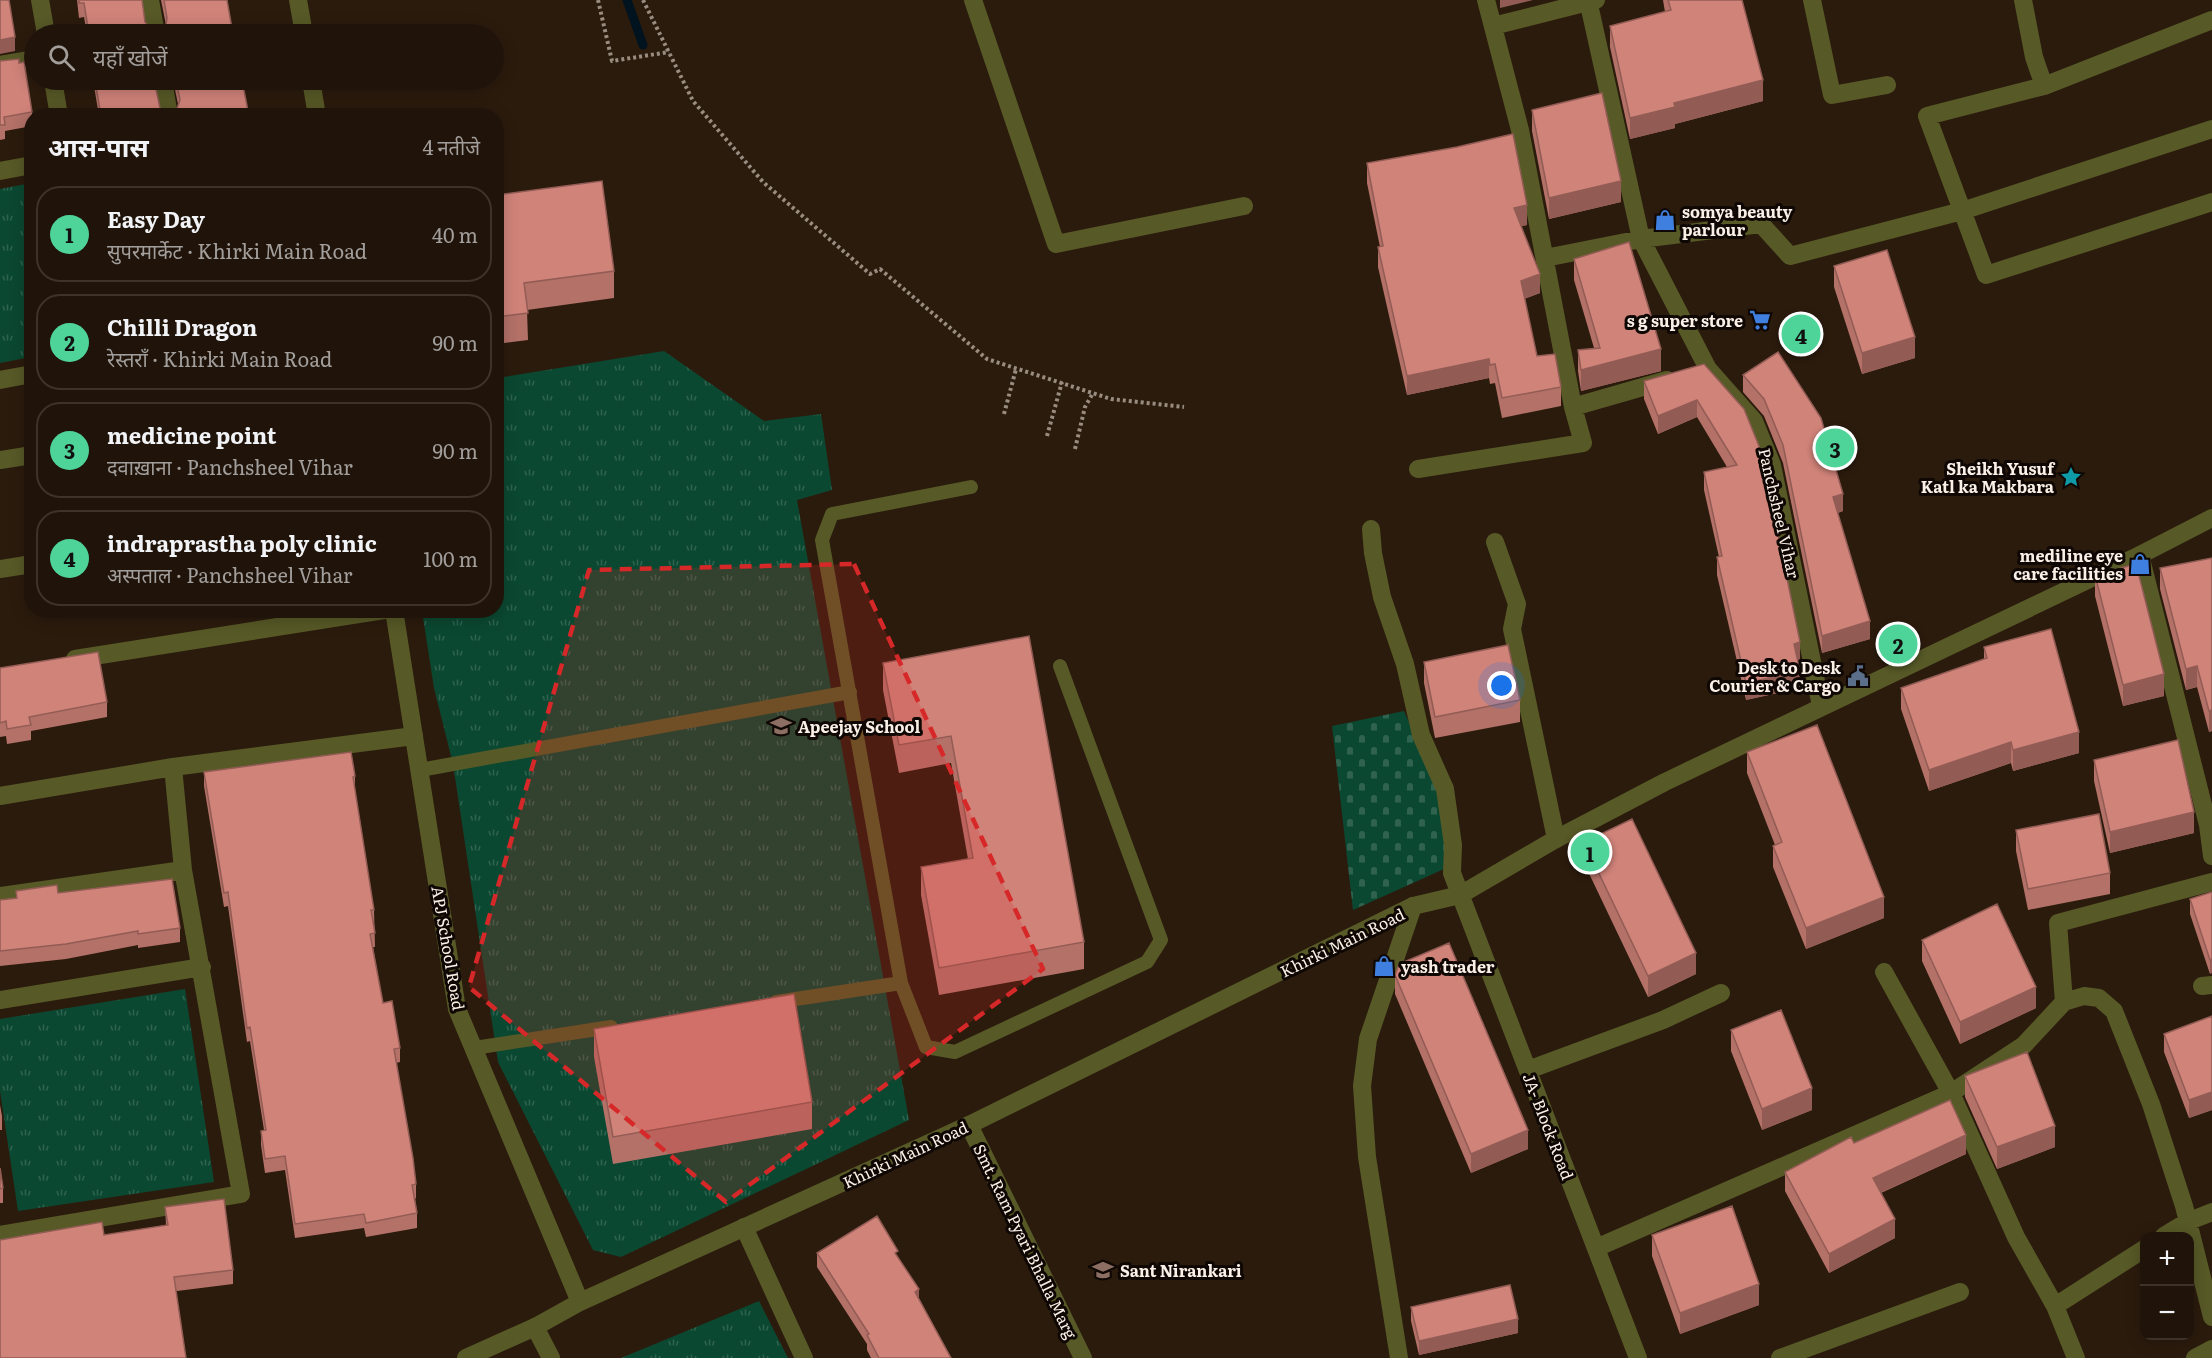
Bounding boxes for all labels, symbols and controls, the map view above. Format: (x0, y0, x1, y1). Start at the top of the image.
search box (24, 24, 504, 90)
text: यहाँ खोजें (93, 40, 168, 73)
icon: search (45, 41, 78, 74)
text: आस-पास (48, 126, 149, 165)
text: 4 नतीजे (422, 131, 480, 161)
place label: somya beauty parlour (1682, 199, 1793, 241)
text: Easy Day (107, 202, 205, 235)
shop icon: somya beauty parlour (1653, 208, 1677, 232)
text: 1 (65, 219, 74, 249)
text: 40 m (432, 219, 478, 249)
text: सुपरमार्केट · Khirki Main Road (107, 235, 367, 265)
place label: s g super store (1627, 308, 1743, 332)
supermarket icon: s g super store (1748, 308, 1772, 332)
text: Chilli Dragon (107, 310, 257, 343)
pin: 4 (1782, 312, 1820, 356)
text: 2 (64, 327, 75, 357)
text: 90 m (433, 327, 478, 357)
text: रेस्तराँ · Khirki Main Road (107, 343, 332, 373)
text: medicine point (107, 418, 276, 451)
pin: 3 (1816, 426, 1854, 470)
text: 3 (64, 435, 75, 465)
text: 90 m (433, 435, 478, 465)
street label: Panchsheel Vihar (1753, 445, 1807, 581)
text: दवाख़ाना · Panchsheel Vihar (107, 451, 353, 481)
place label: Sheikh Yusuf Katl ka Makbara (1921, 456, 2056, 498)
place icon: Sheikh Yusuf Katl ka Makbara (2059, 465, 2083, 489)
text: indraprastha poly clinic (107, 526, 377, 559)
text: 4 (63, 543, 76, 573)
text: 100 m (423, 543, 478, 573)
place label: mediline eye care facilities (2013, 543, 2123, 585)
shop icon: mediline eye care facilities (2128, 552, 2152, 576)
text: अस्पताल · Panchsheel Vihar (107, 559, 353, 589)
pin: 2 (1878, 622, 1918, 666)
place label: Desk to Desk Courier & Cargo (1709, 655, 1841, 697)
public building icon: Desk to Desk Courier & Cargo (1846, 664, 1870, 688)
your location (1487, 671, 1516, 700)
school or university icon: Apeejay School (769, 714, 793, 738)
place label: Apeejay School (798, 714, 920, 738)
pin: 1 (1570, 830, 1610, 874)
street label: APJ School Road (426, 884, 472, 1012)
street label: Khirki Main Road (1276, 901, 1408, 983)
shop icon: yash trader (1372, 954, 1396, 978)
place label: yash trader (1401, 954, 1495, 978)
street label: JA- Block Road (1518, 1069, 1580, 1183)
street label: Khirki Main Road (838, 1114, 972, 1194)
street label: Smt. Ram Pyari Bhalla Marg (968, 1139, 1084, 1343)
map controls (2140, 1232, 2194, 1340)
button: + (2140, 1232, 2194, 1286)
school or university icon: Sant Nirankari (1091, 1258, 1115, 1282)
place label: Sant Nirankari (1120, 1258, 1242, 1282)
button: − (2140, 1286, 2194, 1340)

